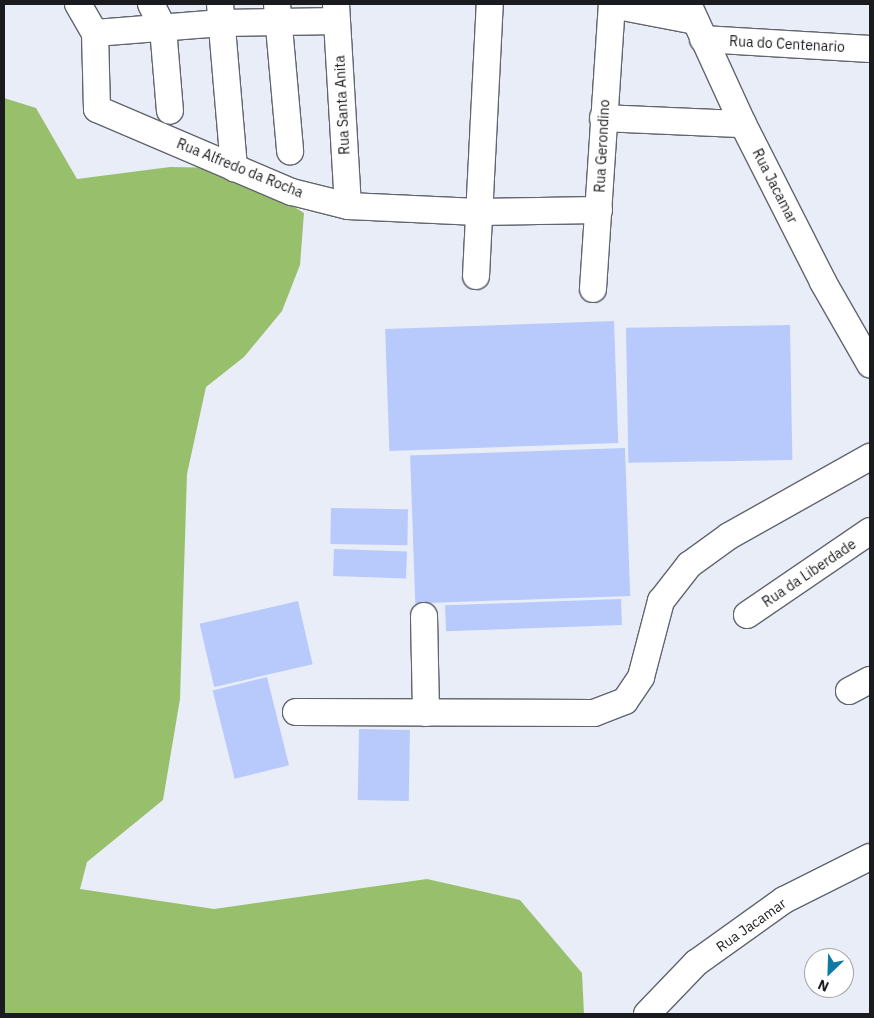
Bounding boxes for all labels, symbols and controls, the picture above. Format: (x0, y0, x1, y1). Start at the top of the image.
street label: Rua do Centenario (729, 33, 845, 55)
street label: Rua Santa Anita (331, 55, 353, 155)
street label: Rua Gerondino (591, 99, 613, 193)
street label: Rua Alfredo da Rocha (174, 135, 306, 201)
street label: Rua Jacamar (749, 146, 801, 226)
street label: Rua da Liberdade (759, 535, 859, 611)
street label: Rua Jacamar (713, 895, 789, 955)
north arrow (804, 948, 854, 998)
text: N (815, 976, 832, 996)

